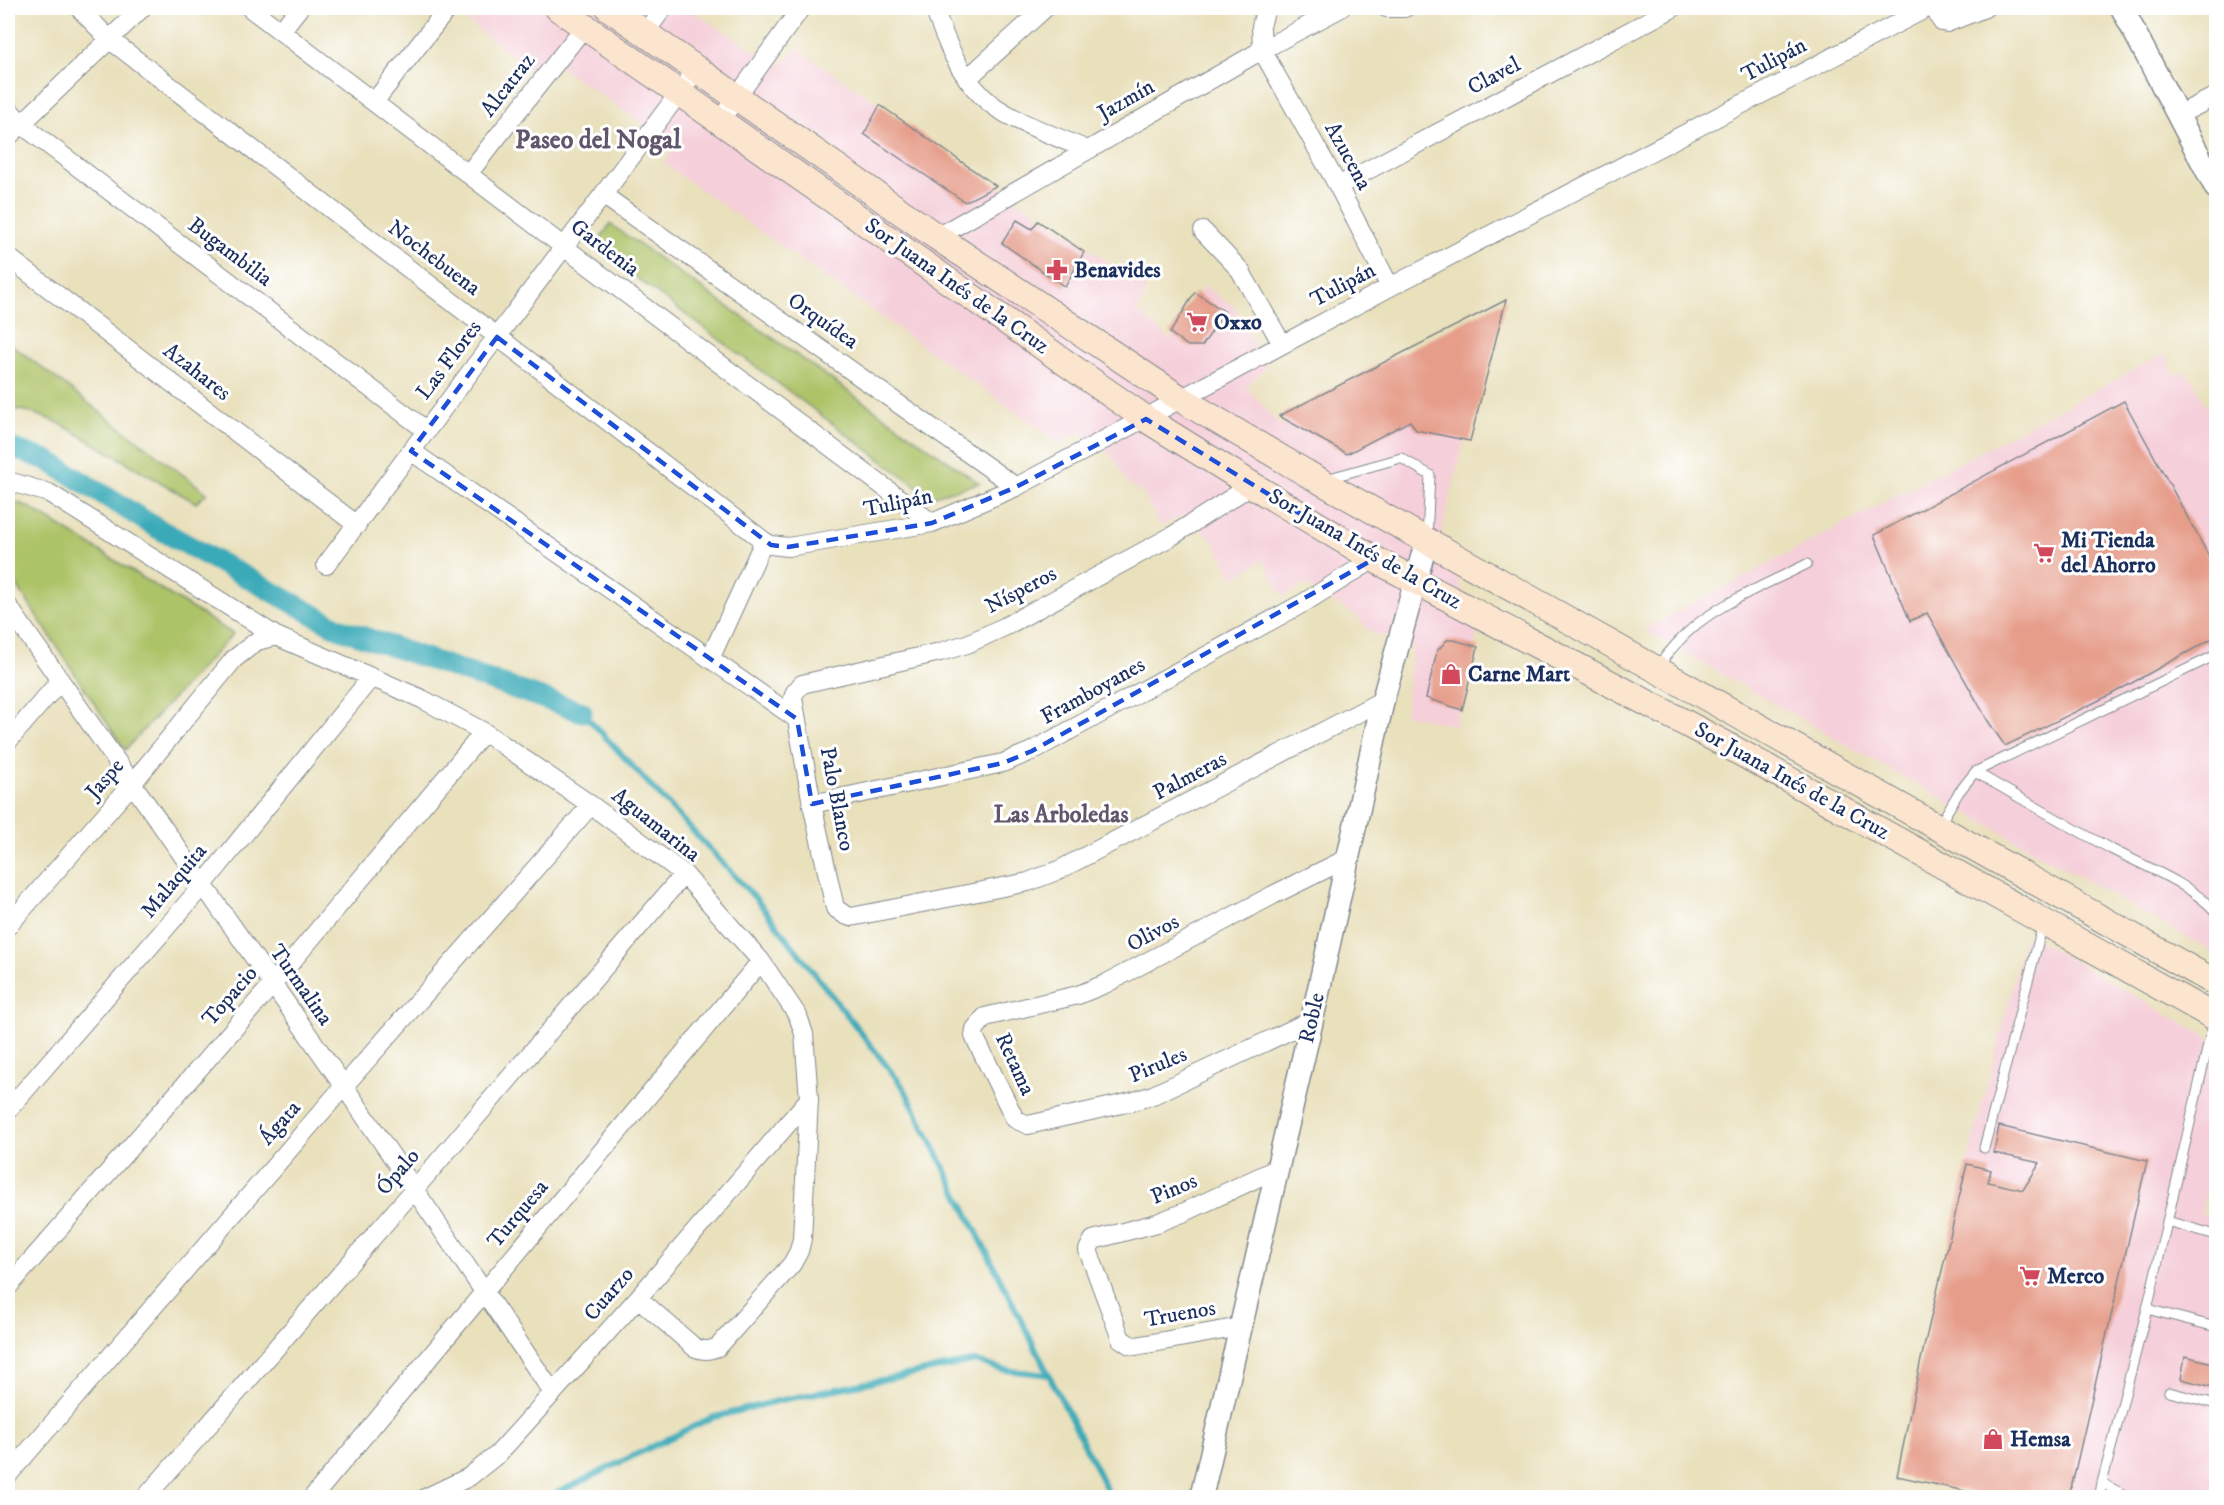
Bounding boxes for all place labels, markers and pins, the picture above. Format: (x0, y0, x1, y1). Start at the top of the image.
place label: Benavides (1074, 257, 1161, 284)
pharmacy icon: Benavides (1045, 258, 1069, 282)
place label: Oxxo (1214, 309, 1262, 336)
supermarket icon: Oxxo (1185, 310, 1209, 334)
place label: Mi Tienda del Ahorro (2061, 527, 2156, 579)
supermarket icon: Mi Tienda del Ahorro (2032, 541, 2056, 565)
place label: Carne Mart (1468, 661, 1570, 688)
shop icon: Carne Mart (1439, 662, 1463, 686)
place label: Merco (2047, 1263, 2104, 1290)
supermarket icon: Merco (2018, 1264, 2042, 1288)
place label: Hemsa (2010, 1426, 2071, 1453)
shop icon: Hemsa (1981, 1427, 2005, 1451)

